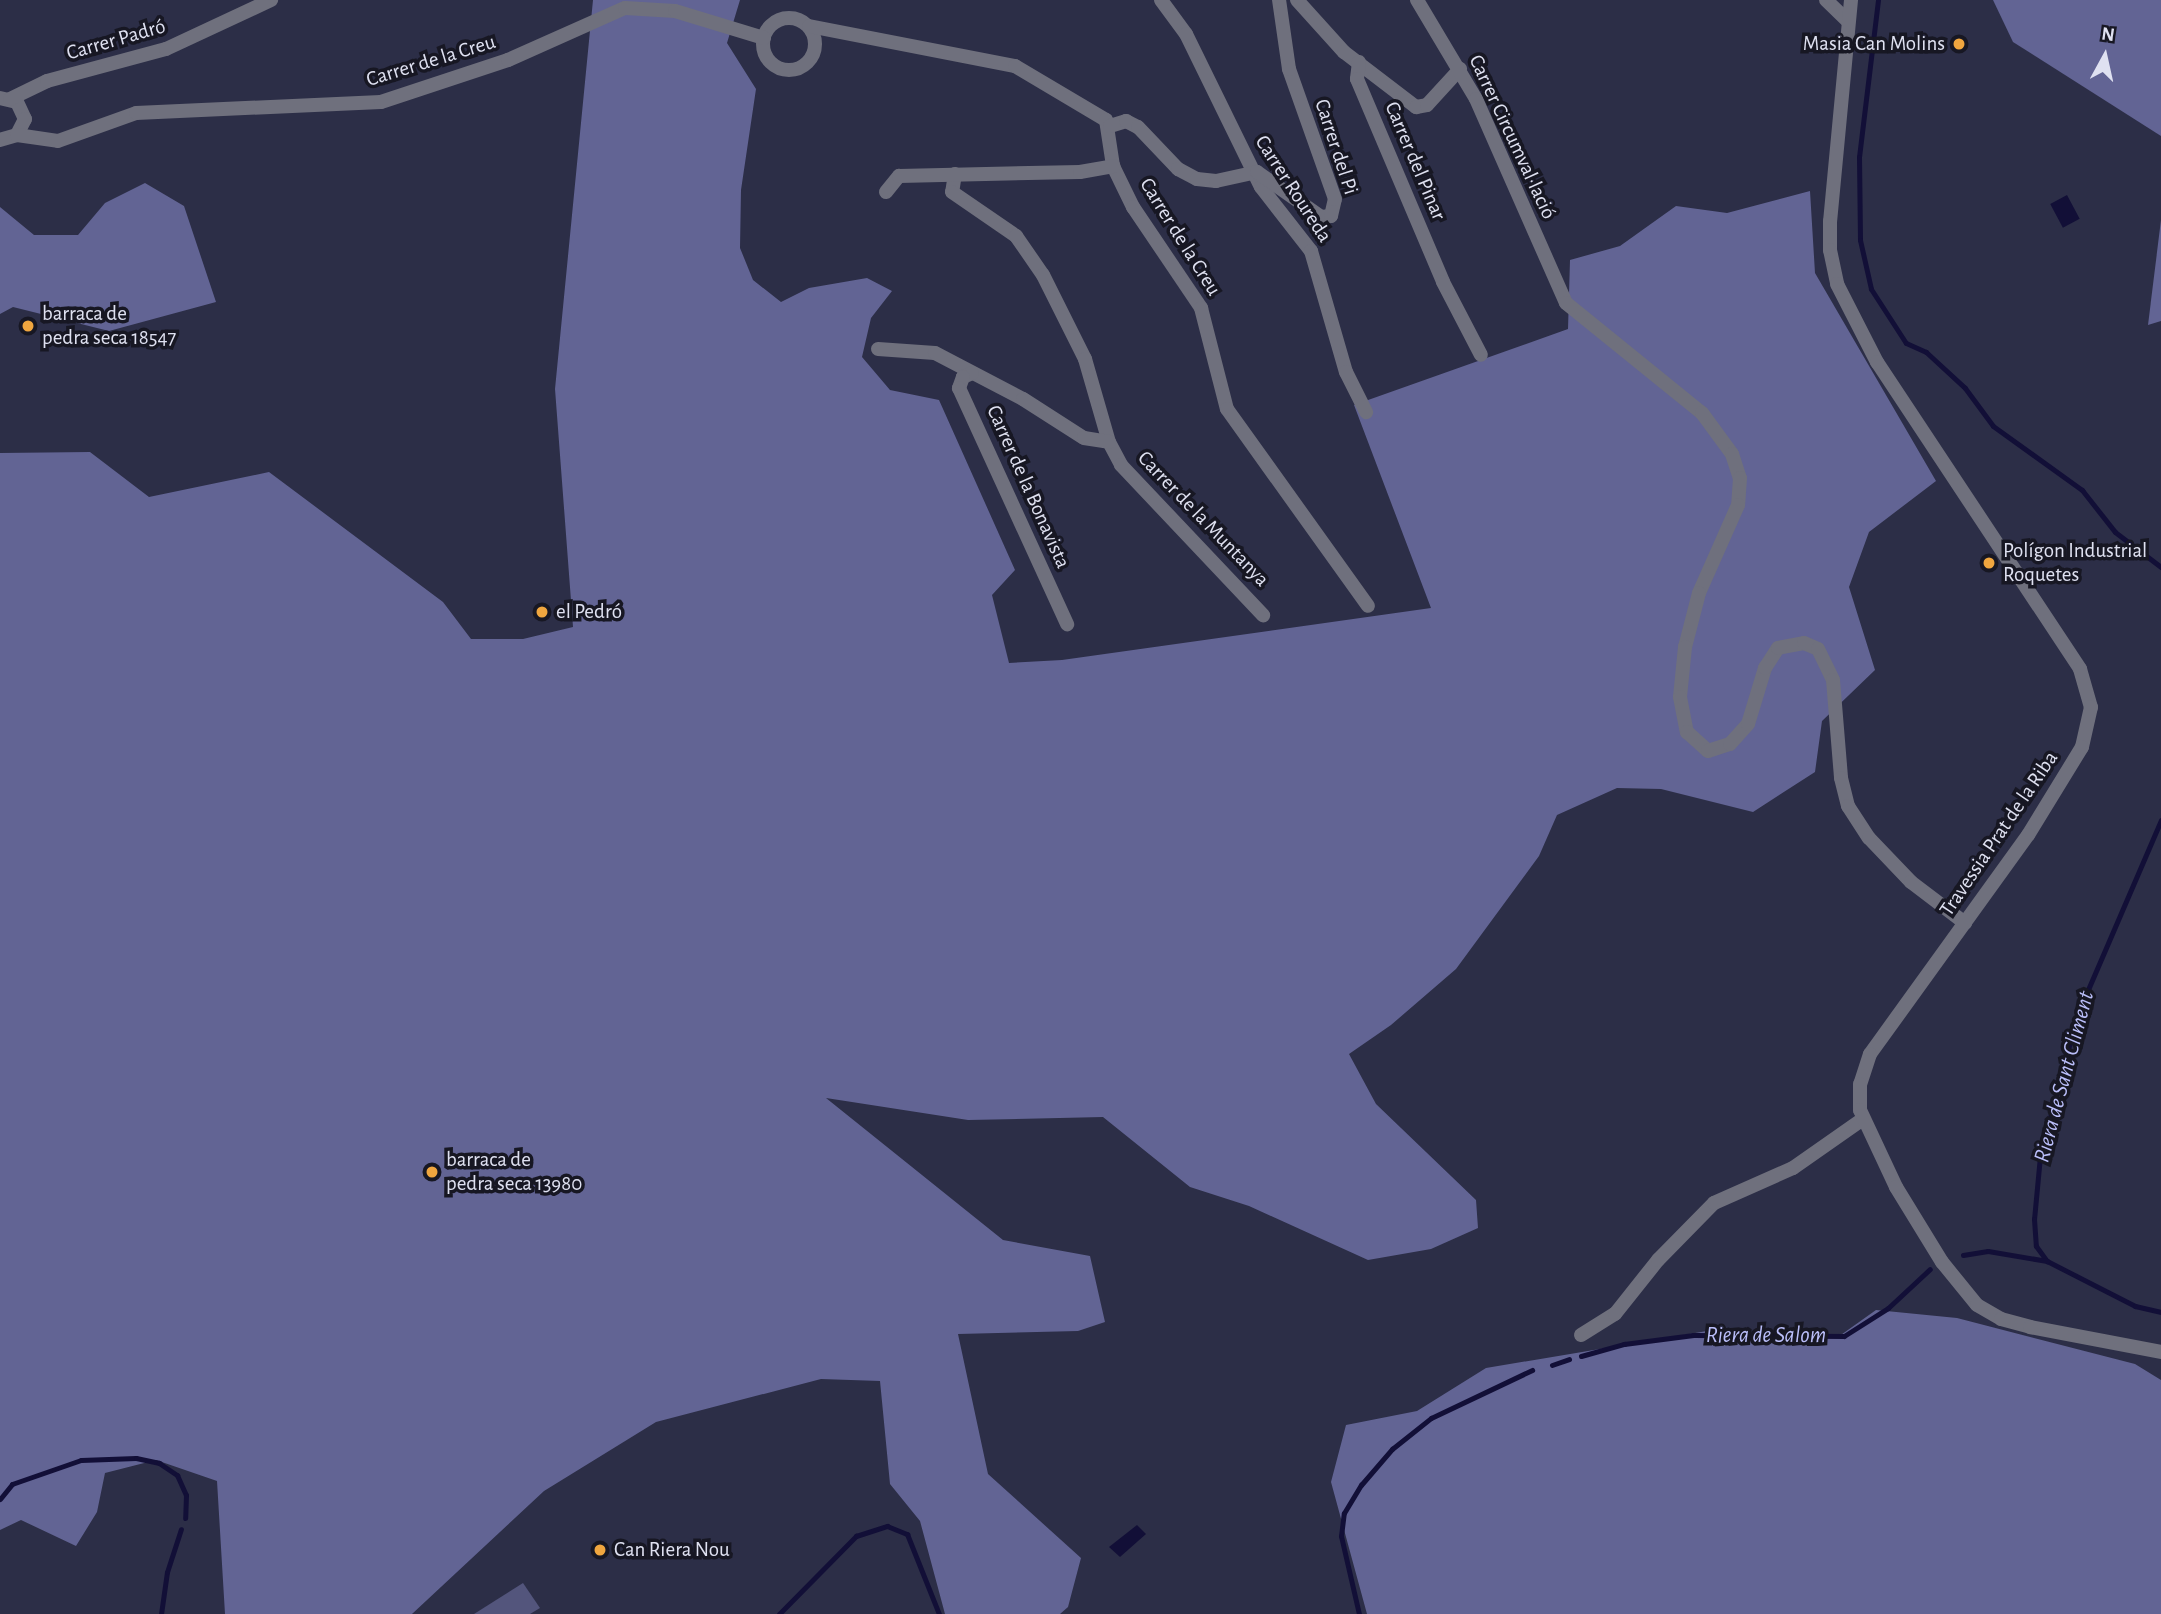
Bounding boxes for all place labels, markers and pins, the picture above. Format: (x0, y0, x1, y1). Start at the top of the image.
place label: Masia Can Molins (1803, 31, 1945, 57)
marker: Masia Can Molins (1951, 36, 1967, 52)
place label: barraca de pedra seca 18547 (42, 301, 176, 351)
marker: barraca de pedra seca 18547 (20, 318, 36, 334)
place label: Polígon Industrial Roquetes (2003, 538, 2147, 588)
marker: Polígon Industrial Roquetes (1981, 555, 1997, 571)
place label: el Pedró (556, 599, 622, 625)
marker: el Pedró (534, 604, 550, 620)
place label: barraca de pedra seca 13980 (446, 1147, 582, 1197)
marker: barraca de pedra seca 13980 (424, 1164, 440, 1180)
place label: Can Riera Nou (614, 1537, 730, 1563)
marker: Can Riera Nou (592, 1542, 608, 1558)

